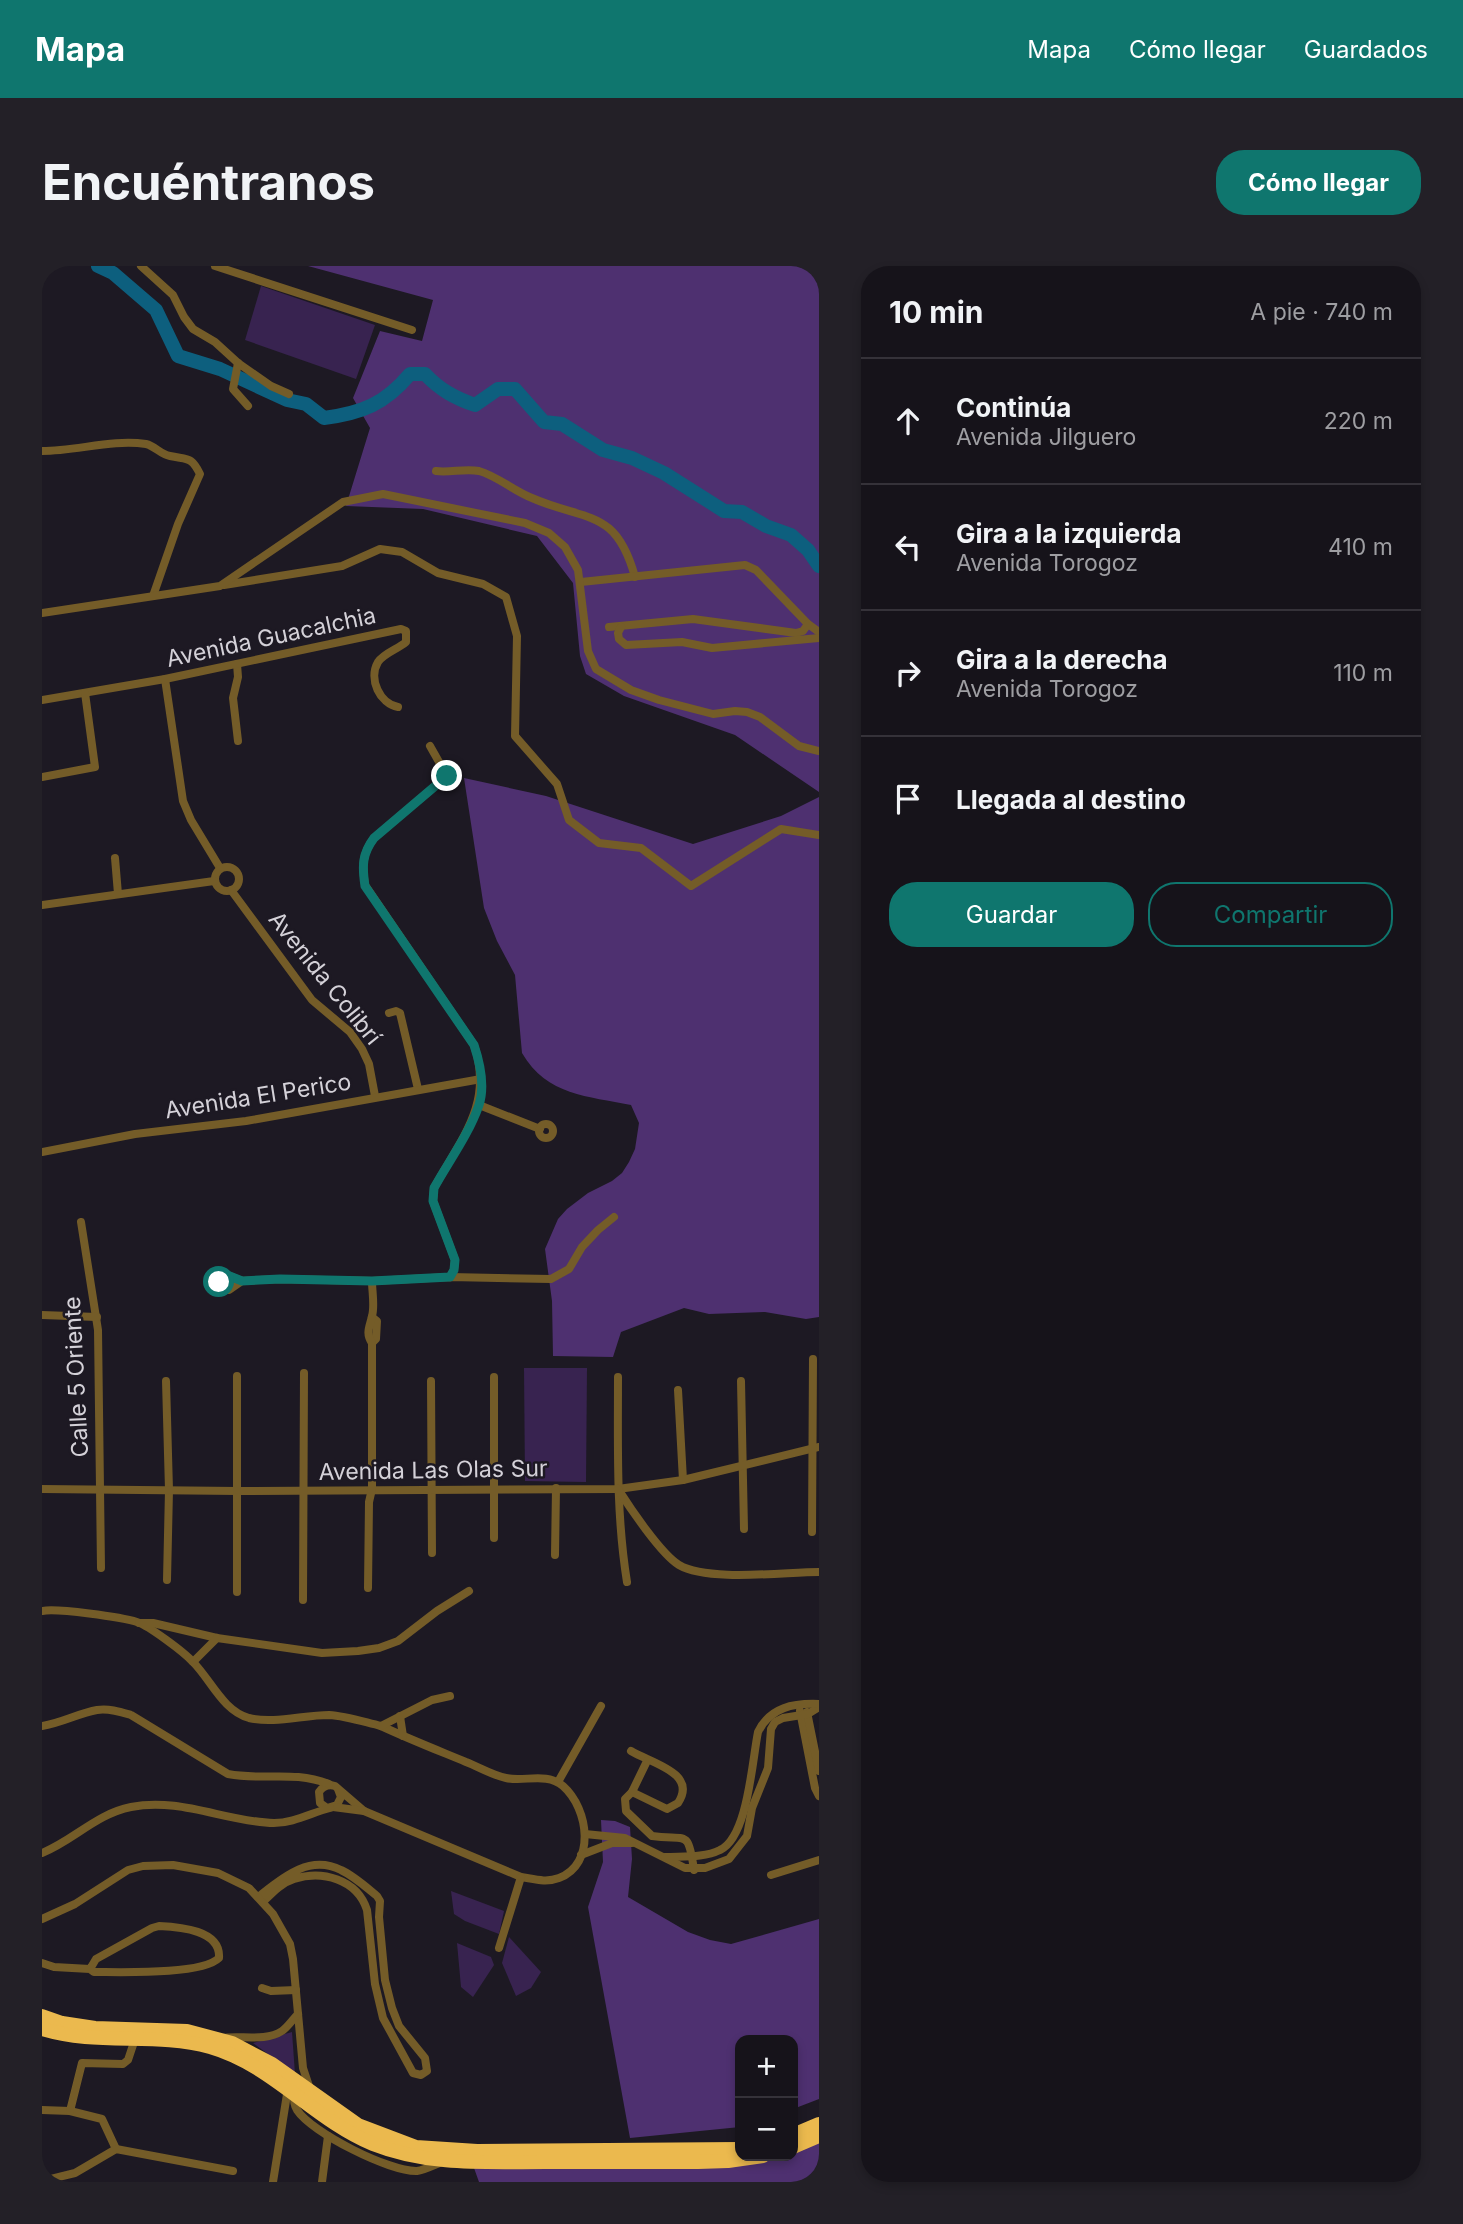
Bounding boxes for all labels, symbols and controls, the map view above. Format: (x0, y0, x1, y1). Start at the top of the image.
text: Mapa (35, 29, 125, 69)
text: Mapa (1027, 35, 1091, 64)
text: Cómo llegar (1129, 35, 1266, 64)
text: Guardados (1304, 35, 1428, 64)
button: Cómo llegar (1216, 150, 1421, 215)
text: Encuéntranos (42, 153, 375, 212)
text: 10 min (889, 294, 983, 330)
text: A pie · 740 m (1250, 298, 1393, 326)
text: Continúa (956, 392, 1071, 423)
icon: ahead (889, 402, 927, 440)
text: 220 m (1324, 407, 1393, 435)
text: Avenida Jilguero (956, 423, 1136, 451)
text: Gira a la izquierda (956, 518, 1182, 549)
icon: left (889, 528, 927, 566)
text: 410 m (1328, 533, 1393, 561)
text: Avenida Torogoz (956, 549, 1138, 577)
street label: Avenida Guacalchia (164, 601, 378, 673)
text: Gira a la derecha (956, 644, 1168, 675)
icon: right (889, 654, 927, 692)
text: 110 m (1333, 659, 1393, 687)
text: Avenida Torogoz (956, 675, 1138, 703)
route end (431, 760, 462, 791)
icon: arrive (889, 780, 927, 818)
text: Llegada al destino (956, 784, 1186, 815)
button: Guardar (889, 882, 1134, 947)
button: Compartir (1148, 882, 1393, 947)
street label: Avenida Colibrí (263, 906, 388, 1051)
street label: Avenida El Perico (163, 1067, 353, 1125)
route start (203, 1266, 234, 1297)
street label: Calle 5 Oriente (58, 1296, 94, 1458)
street label: Avenida Las Olas Sur (318, 1454, 548, 1486)
map controls (735, 2035, 798, 2161)
button: + (735, 2035, 798, 2098)
button: − (735, 2098, 798, 2161)

